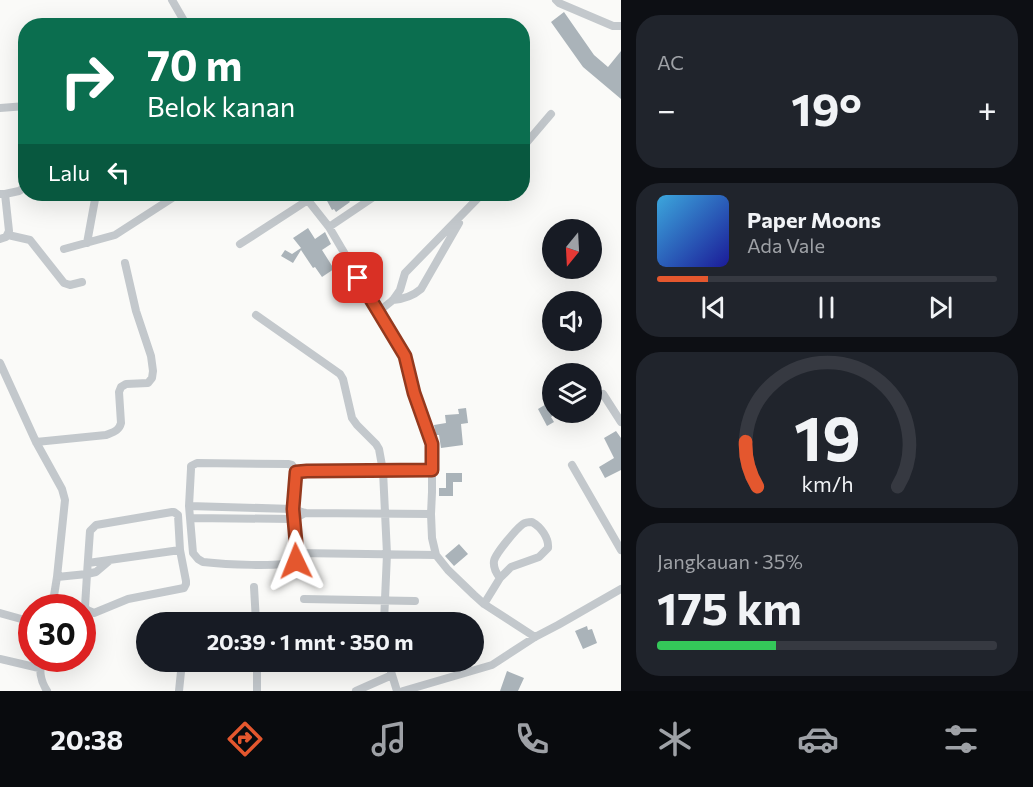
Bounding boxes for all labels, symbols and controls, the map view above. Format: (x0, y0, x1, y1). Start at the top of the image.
text: 70 m (147, 38, 242, 90)
icon: right (48, 42, 126, 120)
text: AC (657, 50, 684, 74)
text: 19° (791, 80, 862, 135)
text: − (657, 88, 676, 129)
text: + (978, 88, 997, 129)
text: Belok kanan (147, 90, 295, 123)
icon: left (102, 156, 135, 189)
text: Lalu (48, 159, 90, 186)
text: Paper Moons (747, 206, 881, 233)
north arrow (542, 219, 602, 279)
map controls (542, 219, 602, 423)
text: Ada Vale (747, 233, 825, 257)
pin (332, 252, 383, 303)
icon: arrive (341, 261, 374, 294)
button: sound (542, 291, 602, 351)
icon: previous (697, 291, 730, 324)
icon: pause (810, 291, 843, 324)
icon: next (924, 291, 957, 324)
button: layers (542, 363, 602, 423)
text: 19 (794, 398, 860, 474)
text: km/h (801, 470, 853, 496)
position arrow (264, 529, 328, 593)
text: Jangkauan · 35% (657, 549, 803, 573)
text: 175 km (657, 579, 802, 634)
speed limit sign: 30 (18, 594, 96, 672)
text: 20:39 · 1 mnt · 350 m (207, 628, 413, 655)
icon: directions (224, 718, 266, 760)
icon: music (368, 718, 410, 760)
icon: phone (511, 718, 553, 760)
icon: climate (654, 718, 696, 760)
icon: car (797, 718, 839, 760)
icon: filters (940, 718, 982, 760)
text: 20:38 (51, 723, 123, 756)

